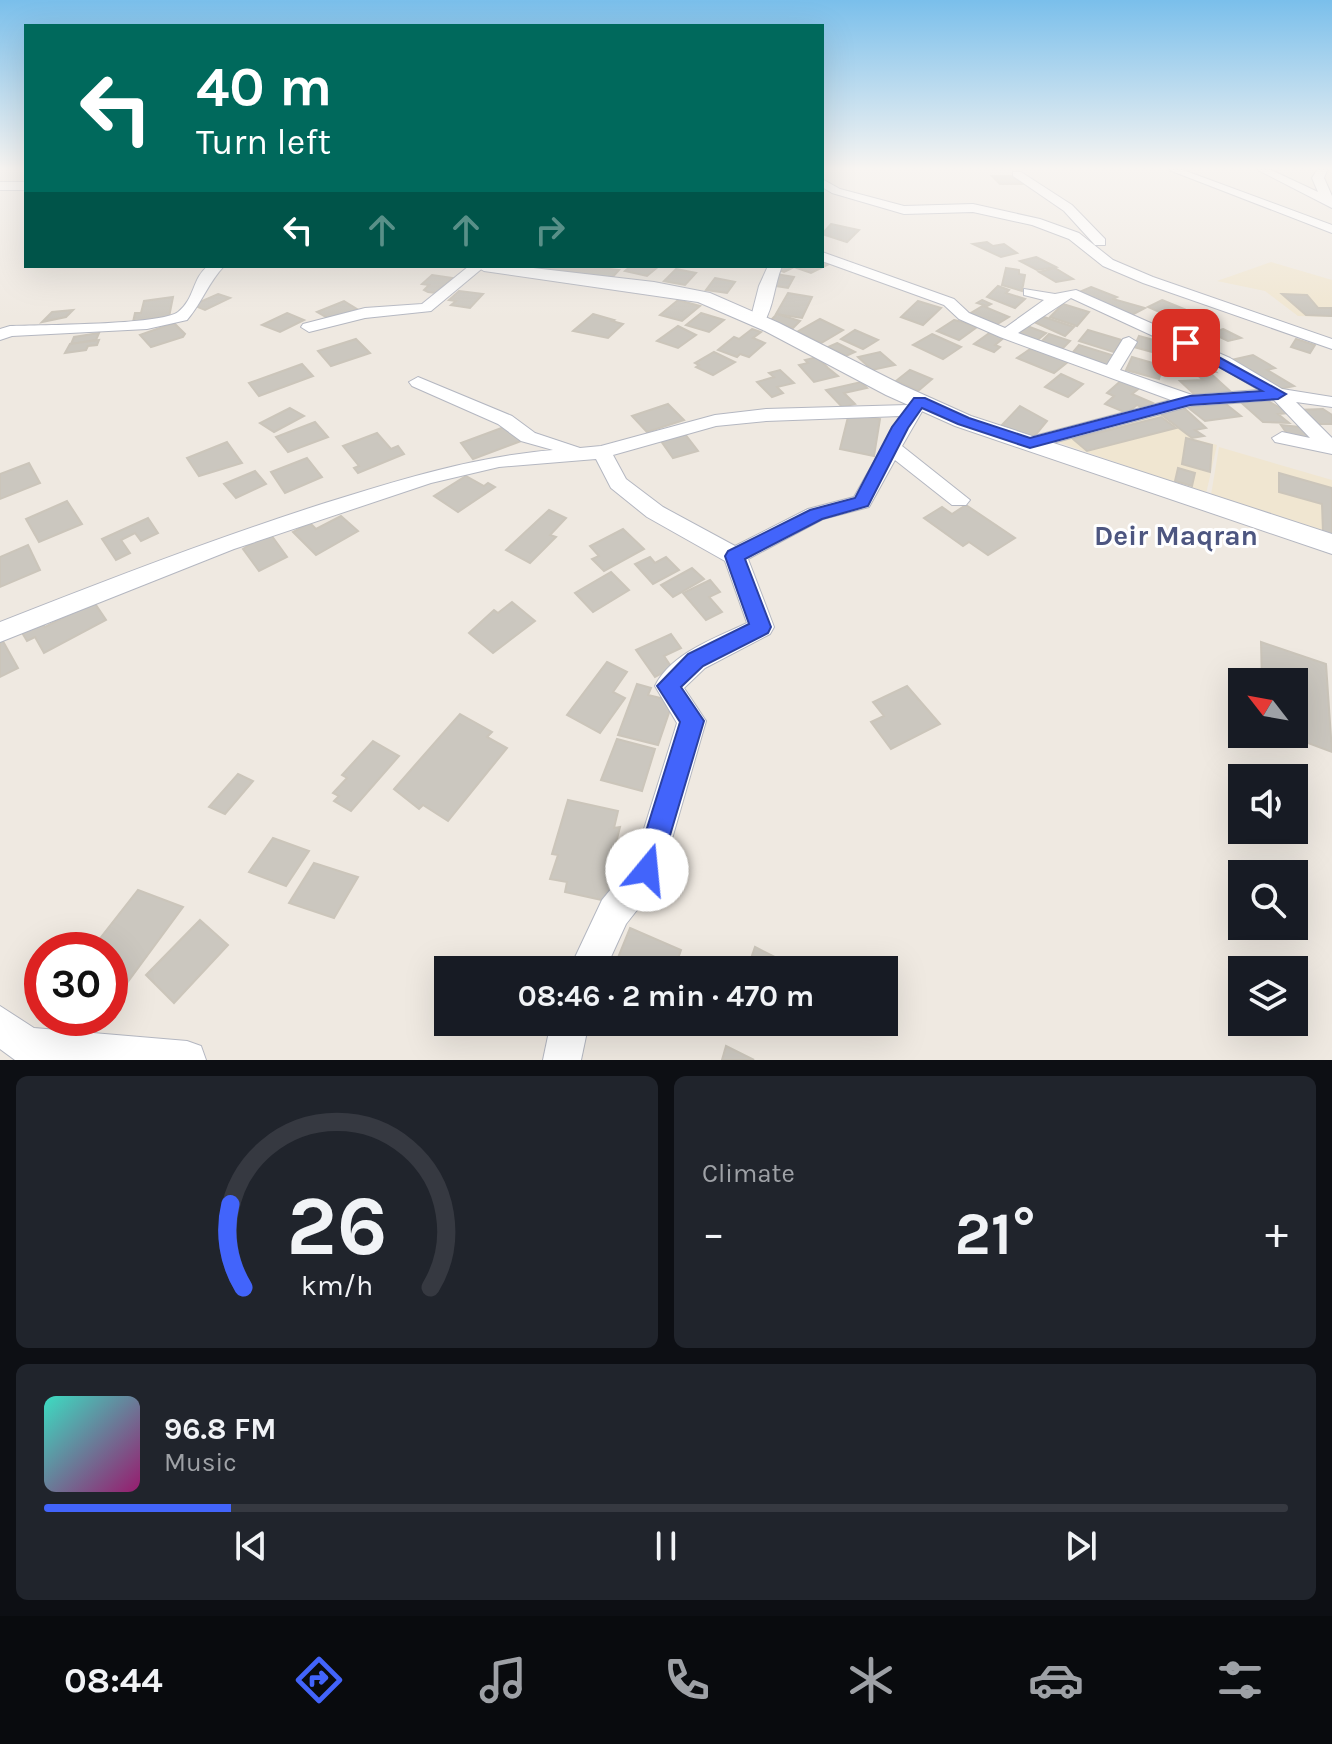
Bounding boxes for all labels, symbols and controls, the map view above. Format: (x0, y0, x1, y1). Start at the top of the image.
text: 40 m (196, 54, 332, 119)
icon: left (64, 56, 168, 160)
text: Turn left (196, 121, 331, 163)
icon: left (276, 208, 320, 252)
icon: ahead (360, 208, 404, 252)
icon: ahead (444, 208, 488, 252)
icon: right (528, 208, 572, 252)
pin (1152, 309, 1220, 377)
icon: arrive (1164, 321, 1208, 365)
district label: Deir Maqran (1094, 519, 1258, 552)
north arrow (1228, 668, 1308, 748)
map controls (1228, 668, 1308, 1036)
button: sound (1228, 764, 1308, 844)
position arrow (605, 828, 689, 912)
button: search (1228, 860, 1308, 940)
speed limit sign: 30 (24, 932, 128, 1036)
button: layers (1228, 956, 1308, 1036)
text: 08:46 · 2 min · 470 m (518, 978, 814, 1014)
text: Climate (702, 1158, 795, 1189)
text: 26 (287, 1178, 387, 1275)
text: 21° (955, 1199, 1036, 1269)
text: − (702, 1208, 725, 1259)
text: + (1265, 1208, 1288, 1259)
text: km/h (301, 1269, 373, 1302)
text: 96.8 FM (164, 1411, 277, 1447)
text: Music (164, 1447, 237, 1478)
icon: previous (229, 1524, 273, 1568)
icon: pause (644, 1524, 688, 1568)
icon: next (1059, 1524, 1103, 1568)
icon: directions (291, 1652, 347, 1708)
icon: music (475, 1652, 531, 1708)
icon: phone (659, 1652, 715, 1708)
icon: climate (843, 1652, 899, 1708)
icon: car (1028, 1652, 1084, 1708)
icon: filters (1212, 1652, 1268, 1708)
text: 08:44 (64, 1659, 163, 1701)

